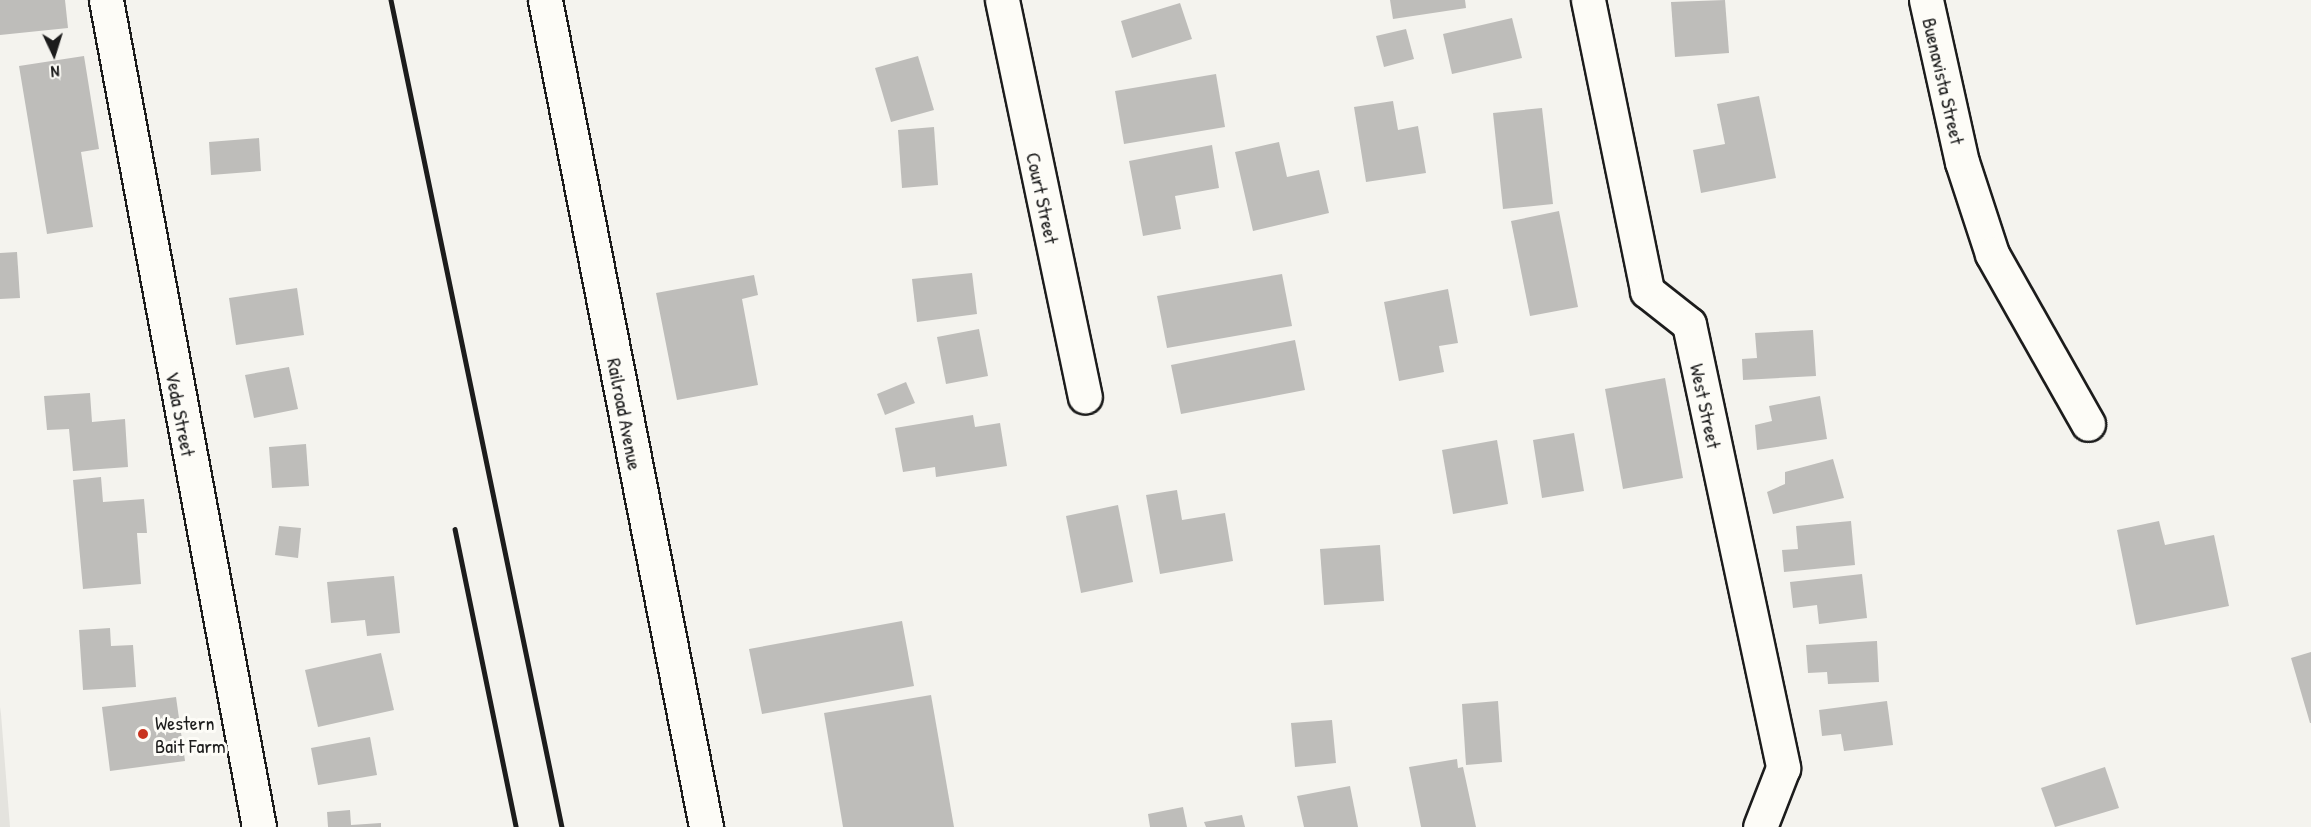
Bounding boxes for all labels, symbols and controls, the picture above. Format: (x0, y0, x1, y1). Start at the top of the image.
street label: Buenavista Street (1918, 15, 1970, 147)
north arrow (24, 24, 84, 84)
text: N (50, 61, 60, 83)
street label: Court Street (1022, 150, 1064, 246)
street label: Railroad Avenue (602, 356, 648, 472)
street label: West Street (1685, 361, 1727, 451)
street label: Veda Street (161, 370, 201, 458)
place label: Western Bait Farm (155, 710, 226, 757)
marker: Western Bait Farm (136, 727, 150, 741)

